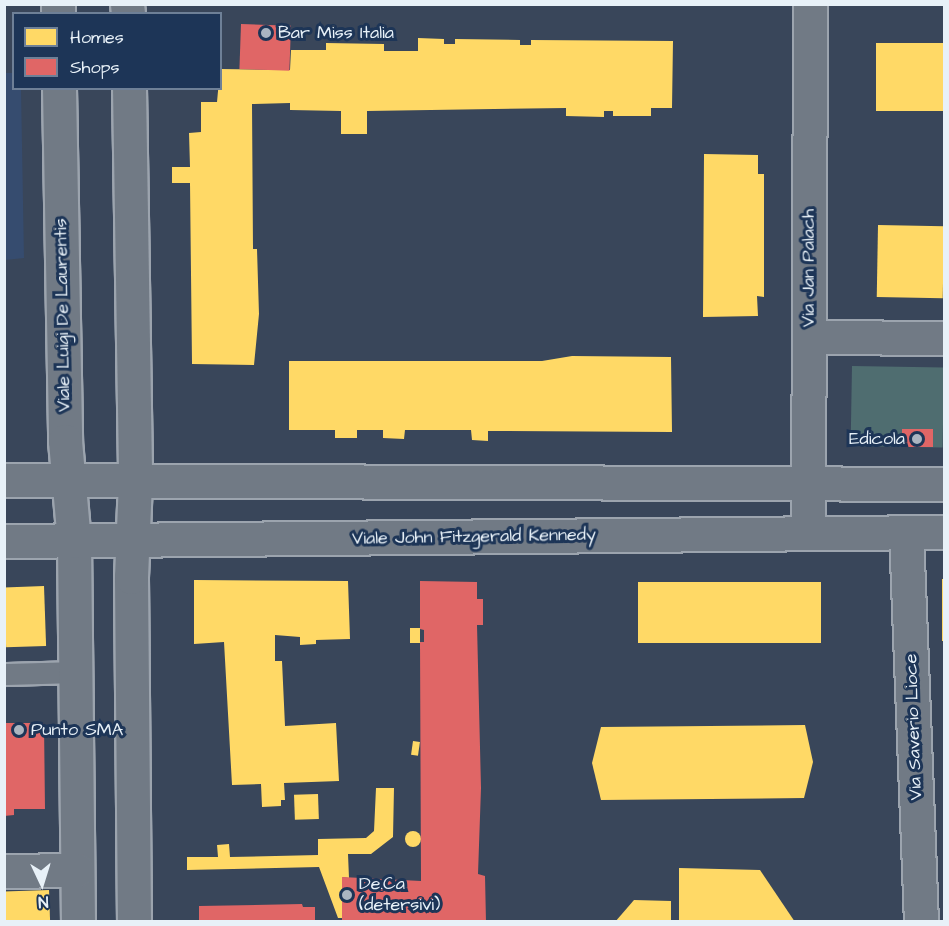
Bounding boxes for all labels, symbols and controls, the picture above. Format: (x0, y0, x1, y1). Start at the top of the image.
legend (12, 12, 222, 90)
place label: Bar Miss Italia (278, 22, 394, 44)
text: Homes (70, 25, 124, 50)
marker: Bar Miss Italia (259, 26, 273, 40)
text: Shops (70, 55, 120, 80)
street label: Via Jan Palach (798, 209, 820, 327)
street label: Viale Luigi De Laurentis (51, 218, 75, 412)
place label: Edicola (849, 428, 905, 450)
marker: Edicola (910, 432, 924, 446)
street label: Viale John Fitzgerald Kennedy (352, 524, 596, 550)
street label: Via Saverio Lioce (901, 653, 927, 801)
place label: Punto SMA (31, 719, 123, 741)
marker: Punto SMA (12, 723, 26, 737)
north arrow (12, 854, 72, 914)
place label: De.Ca (detersivi) (359, 874, 440, 916)
marker: De.Ca (detersivi) (340, 888, 354, 902)
text: N (37, 891, 49, 913)

